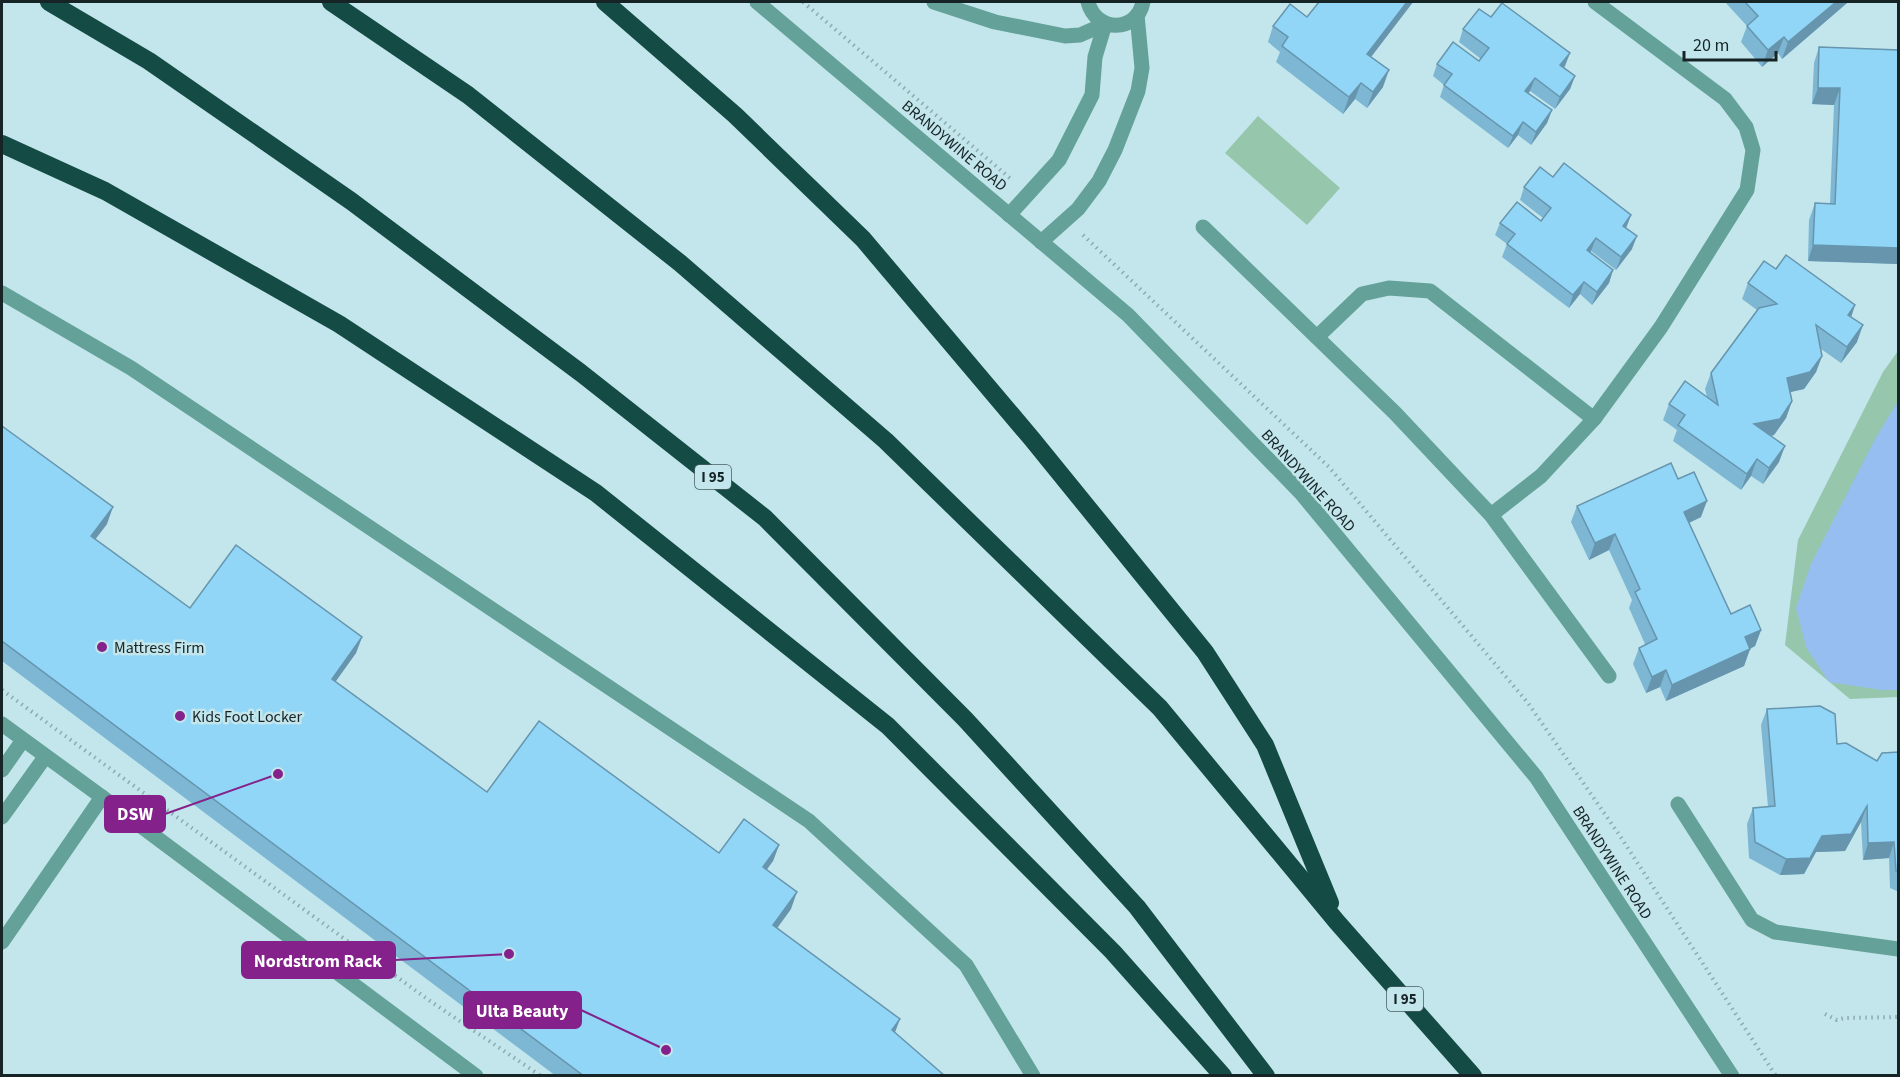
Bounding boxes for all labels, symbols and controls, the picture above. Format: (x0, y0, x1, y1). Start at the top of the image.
scale bar (1684, 24, 1776, 62)
text: 20 m (1693, 33, 1729, 58)
street label: BRANDYWINE ROAD (897, 95, 1012, 197)
street label: BRANDYWINE ROAD (1256, 424, 1361, 537)
road number: I 95 (695, 465, 731, 489)
place label: Mattress Firm (114, 637, 205, 659)
marker: Mattress Firm (95, 640, 109, 654)
place label: Kids Foot Locker (192, 706, 302, 728)
marker: Kids Foot Locker (173, 709, 187, 723)
callout: DSW (105, 796, 165, 832)
street label: BRANDYWINE ROAD (1567, 801, 1657, 924)
text: DSW (117, 802, 153, 827)
callout: Nordstrom Rack (242, 942, 395, 978)
text: Nordstrom Rack (254, 949, 382, 974)
road number: I 95 (1387, 987, 1423, 1011)
callout: Ulta Beauty (464, 992, 581, 1028)
text: Ulta Beauty (476, 999, 569, 1024)

